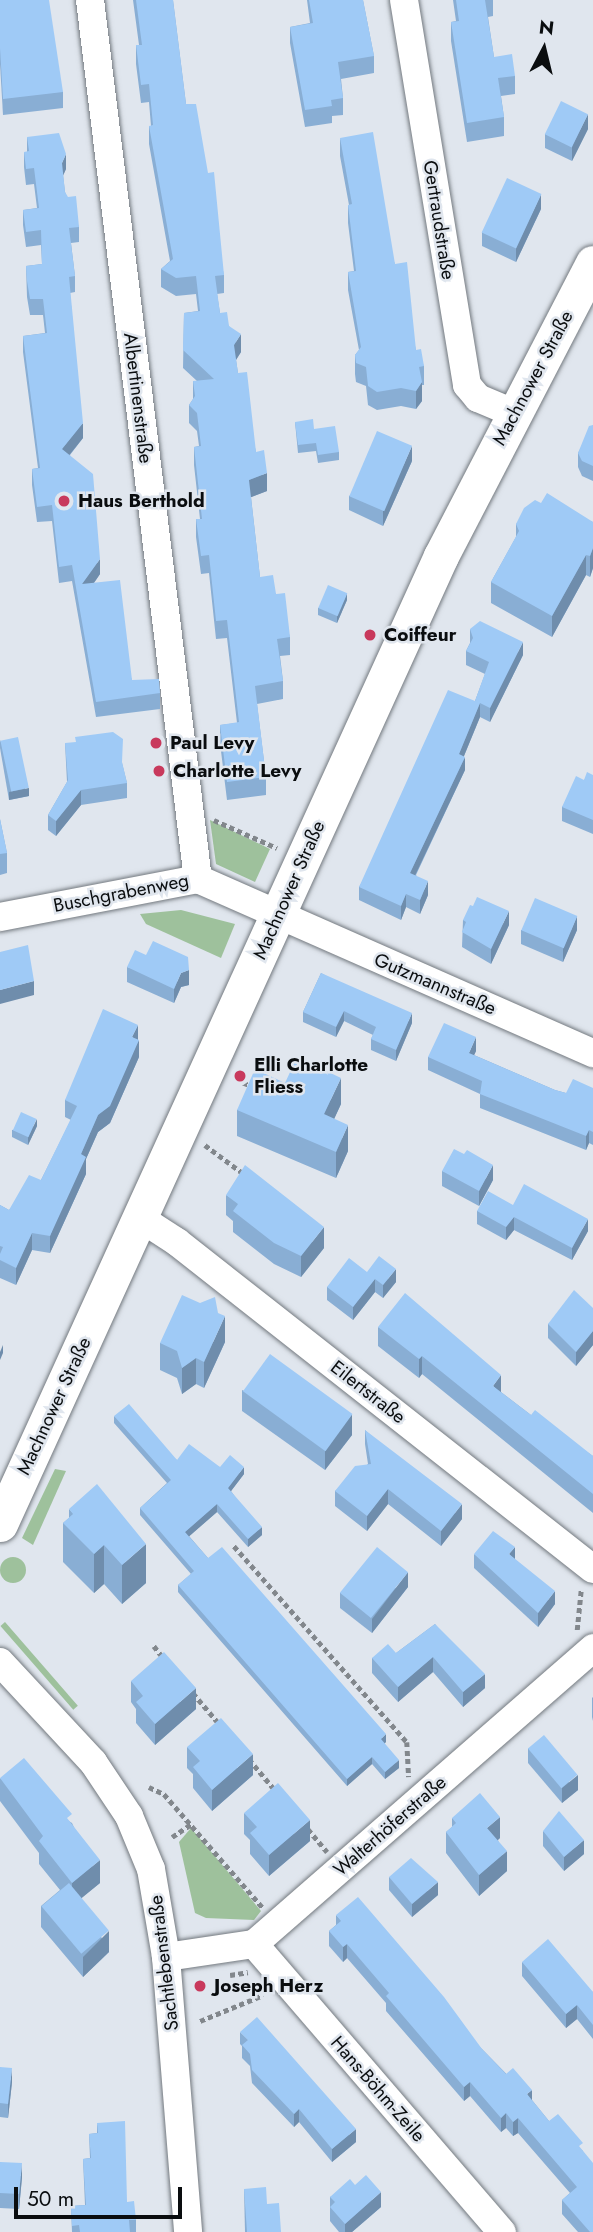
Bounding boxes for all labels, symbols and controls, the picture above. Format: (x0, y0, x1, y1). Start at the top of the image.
text: N (537, 13, 556, 42)
north arrow (509, 14, 579, 84)
street label: Gertraudstraße (418, 159, 460, 281)
street label: Machnower Straße (488, 307, 578, 449)
street label: Albertinenstraße (119, 331, 157, 465)
place label: Haus Berthold (78, 490, 205, 512)
marker: Haus Berthold (56, 493, 72, 509)
place label: Coiffeur (384, 624, 456, 646)
marker: Coiffeur (362, 627, 378, 643)
place label: Paul Levy (170, 732, 254, 754)
marker: Paul Levy (148, 735, 164, 751)
place label: Charlotte Levy (173, 760, 301, 782)
marker: Charlotte Levy (151, 763, 167, 779)
street label: Machnower Straße (248, 817, 330, 963)
street label: Buschgrabenweg (51, 869, 191, 917)
street label: Gutzmannstraße (371, 948, 499, 1020)
place label: Elli Charlotte Fliess (254, 1054, 368, 1098)
marker: Elli Charlotte Fliess (232, 1068, 248, 1084)
street label: Machnower Straße (12, 1333, 96, 1479)
street label: Eilertstraße (326, 1356, 410, 1428)
street label: Walterhöferstraße (329, 1771, 451, 1881)
street label: Sachtlebenstraße (144, 1894, 184, 2032)
place label: Joseph Herz (214, 1975, 323, 1997)
marker: Joseph Herz (192, 1978, 208, 1994)
street label: Hans-Böhm-Zeile (326, 2031, 430, 2147)
scale bar (18, 2172, 186, 2216)
text: 50 m (27, 2184, 74, 2214)

